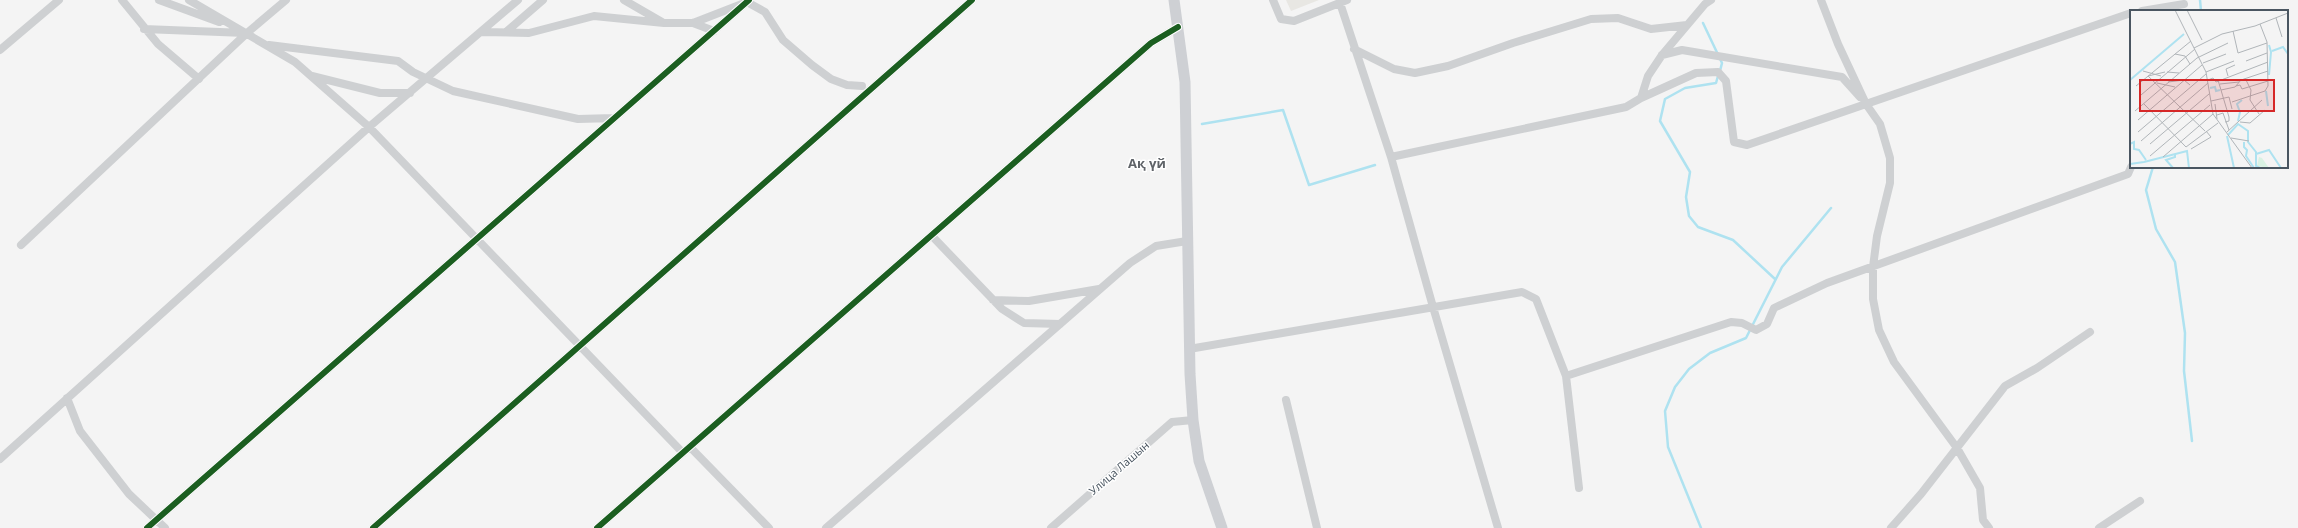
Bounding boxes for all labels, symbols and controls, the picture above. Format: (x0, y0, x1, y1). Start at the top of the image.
inset map (2130, 10, 2288, 168)
district label: Ақ үй (1128, 154, 1166, 172)
street label: Улица Лашын (1085, 437, 1152, 498)

